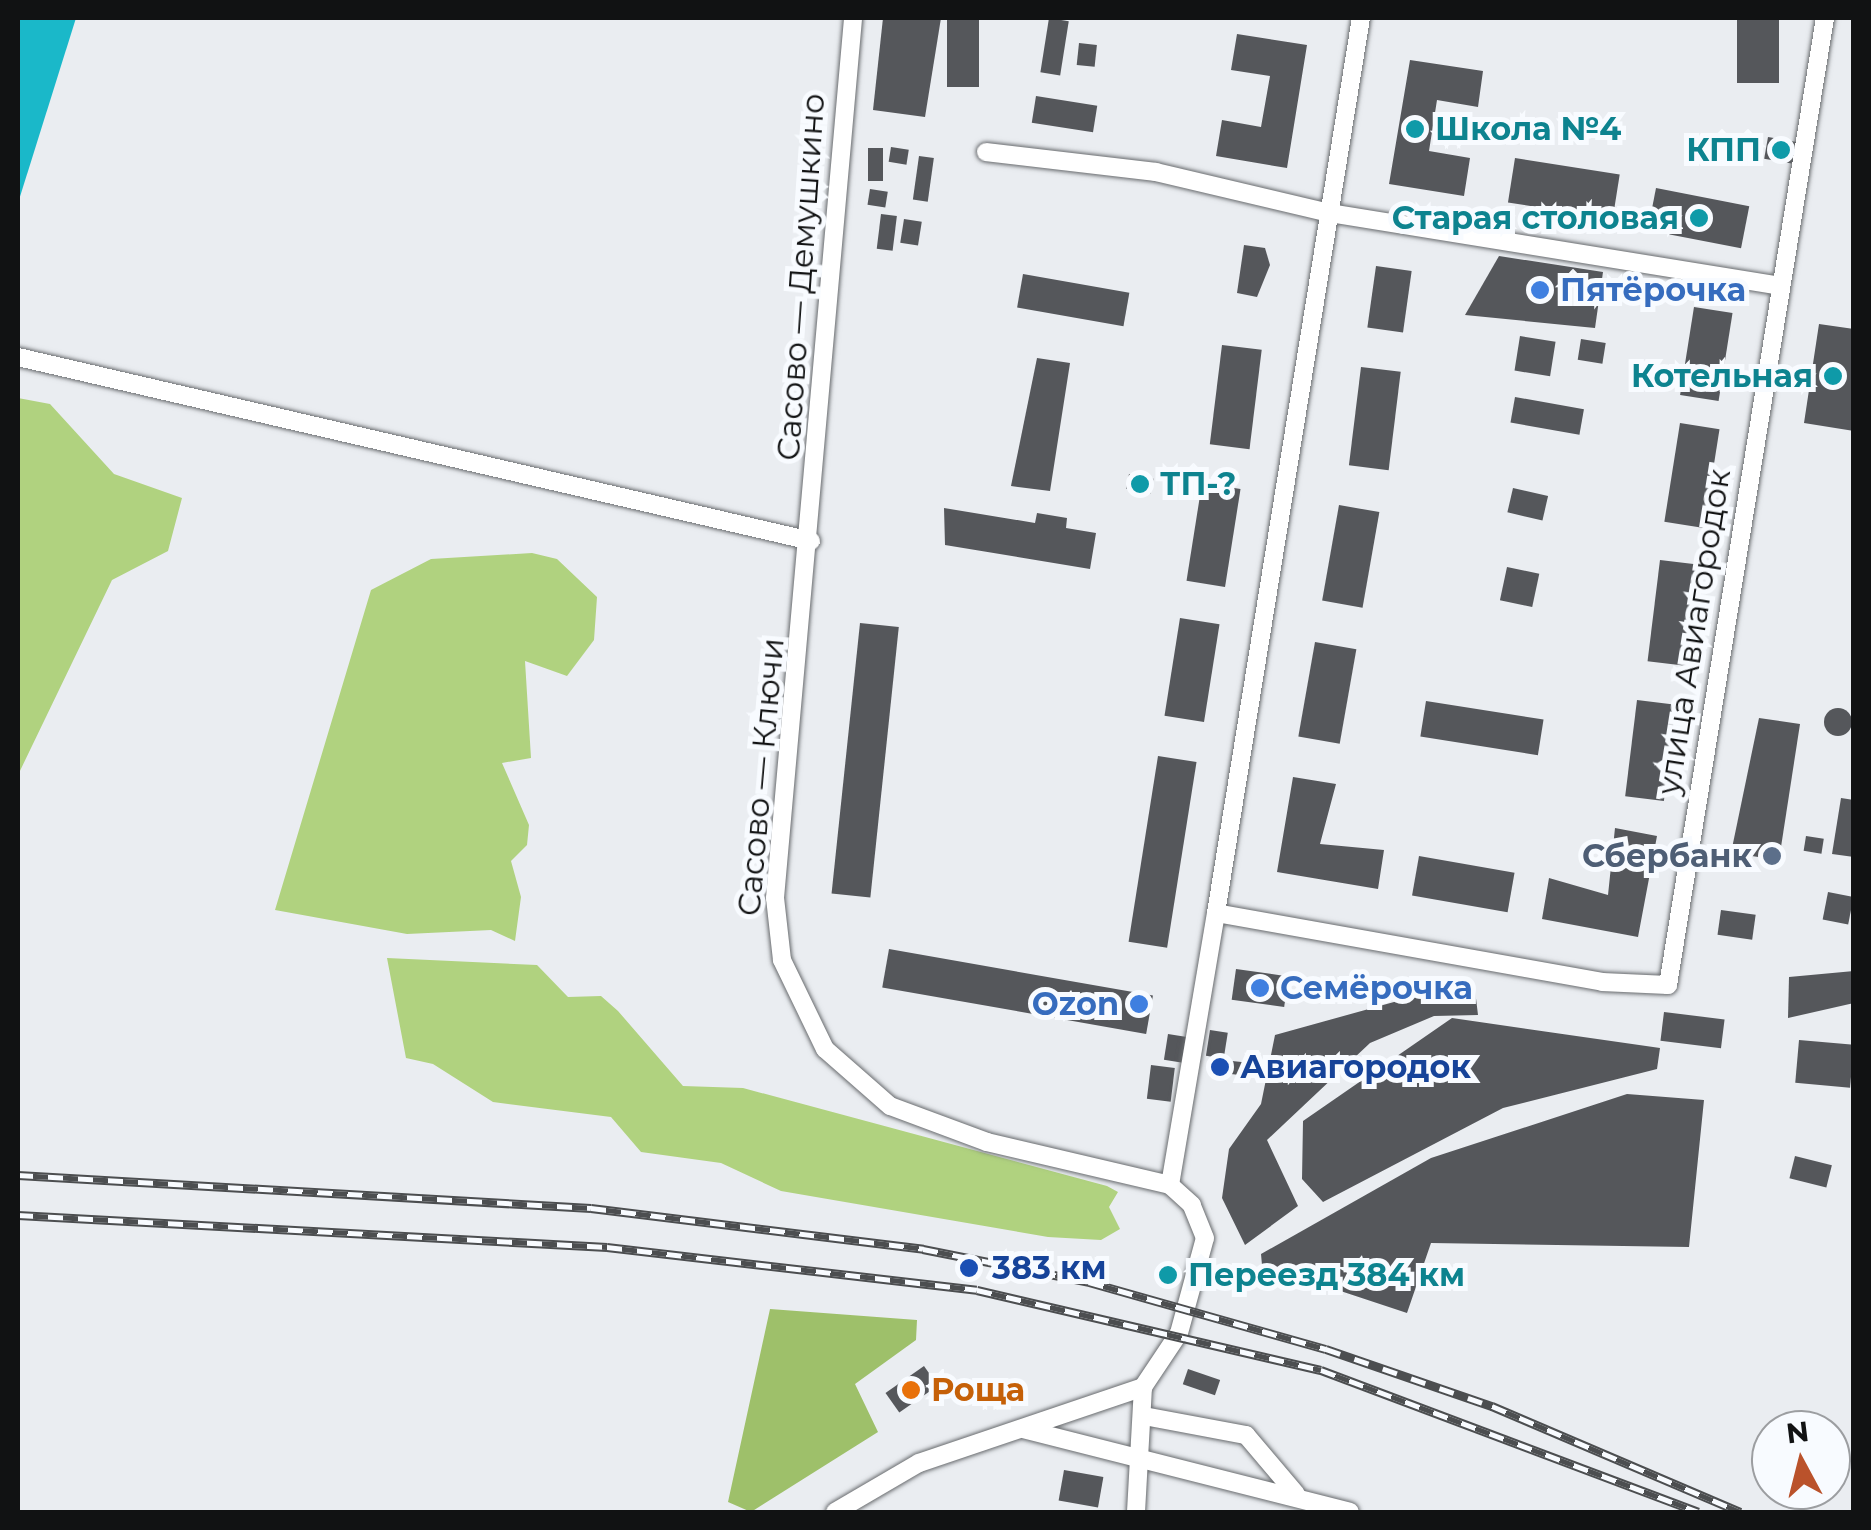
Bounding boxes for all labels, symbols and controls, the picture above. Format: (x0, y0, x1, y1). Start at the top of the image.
street label: Сасово — Демушкино (769, 92, 833, 462)
place label: Школа №4 (1435, 110, 1621, 148)
marker: Школа №4 (1404, 118, 1426, 140)
place label: КПП (1686, 131, 1761, 169)
marker: КПП (1770, 139, 1792, 161)
place label: Старая столовая (1392, 199, 1679, 237)
marker: Старая столовая (1688, 207, 1710, 229)
place label: Пятёрочка (1560, 271, 1746, 309)
marker: Пятёрочка (1529, 279, 1551, 301)
place label: Котельная (1631, 357, 1813, 395)
marker: Котельная (1822, 365, 1844, 387)
place label: ТП-? (1160, 465, 1236, 503)
street label: улица Авиагородок (1649, 467, 1739, 797)
marker: ТП-? (1129, 473, 1151, 495)
street label: Сасово — Ключи (730, 636, 792, 918)
place label: Сбербанк (1582, 837, 1752, 875)
marker: Сбербанк (1761, 845, 1783, 867)
place label: Семёрочка (1280, 969, 1473, 1007)
marker: Семёрочка (1249, 977, 1271, 999)
place label: Ozon (1032, 985, 1119, 1023)
marker: Ozon (1128, 993, 1150, 1015)
place label: Авиагородок (1240, 1048, 1471, 1086)
marker: Авиагородок (1209, 1056, 1231, 1078)
place label: 383 км (992, 1249, 1107, 1287)
marker: 383 км (956, 1255, 982, 1281)
place label: Переезд 384 км (1188, 1256, 1465, 1294)
marker: Переезд 384 км (1157, 1264, 1179, 1286)
place label: Роща (931, 1371, 1025, 1409)
marker: Роща (900, 1379, 922, 1401)
north arrow (1751, 1410, 1851, 1510)
text: N (1784, 1414, 1811, 1450)

